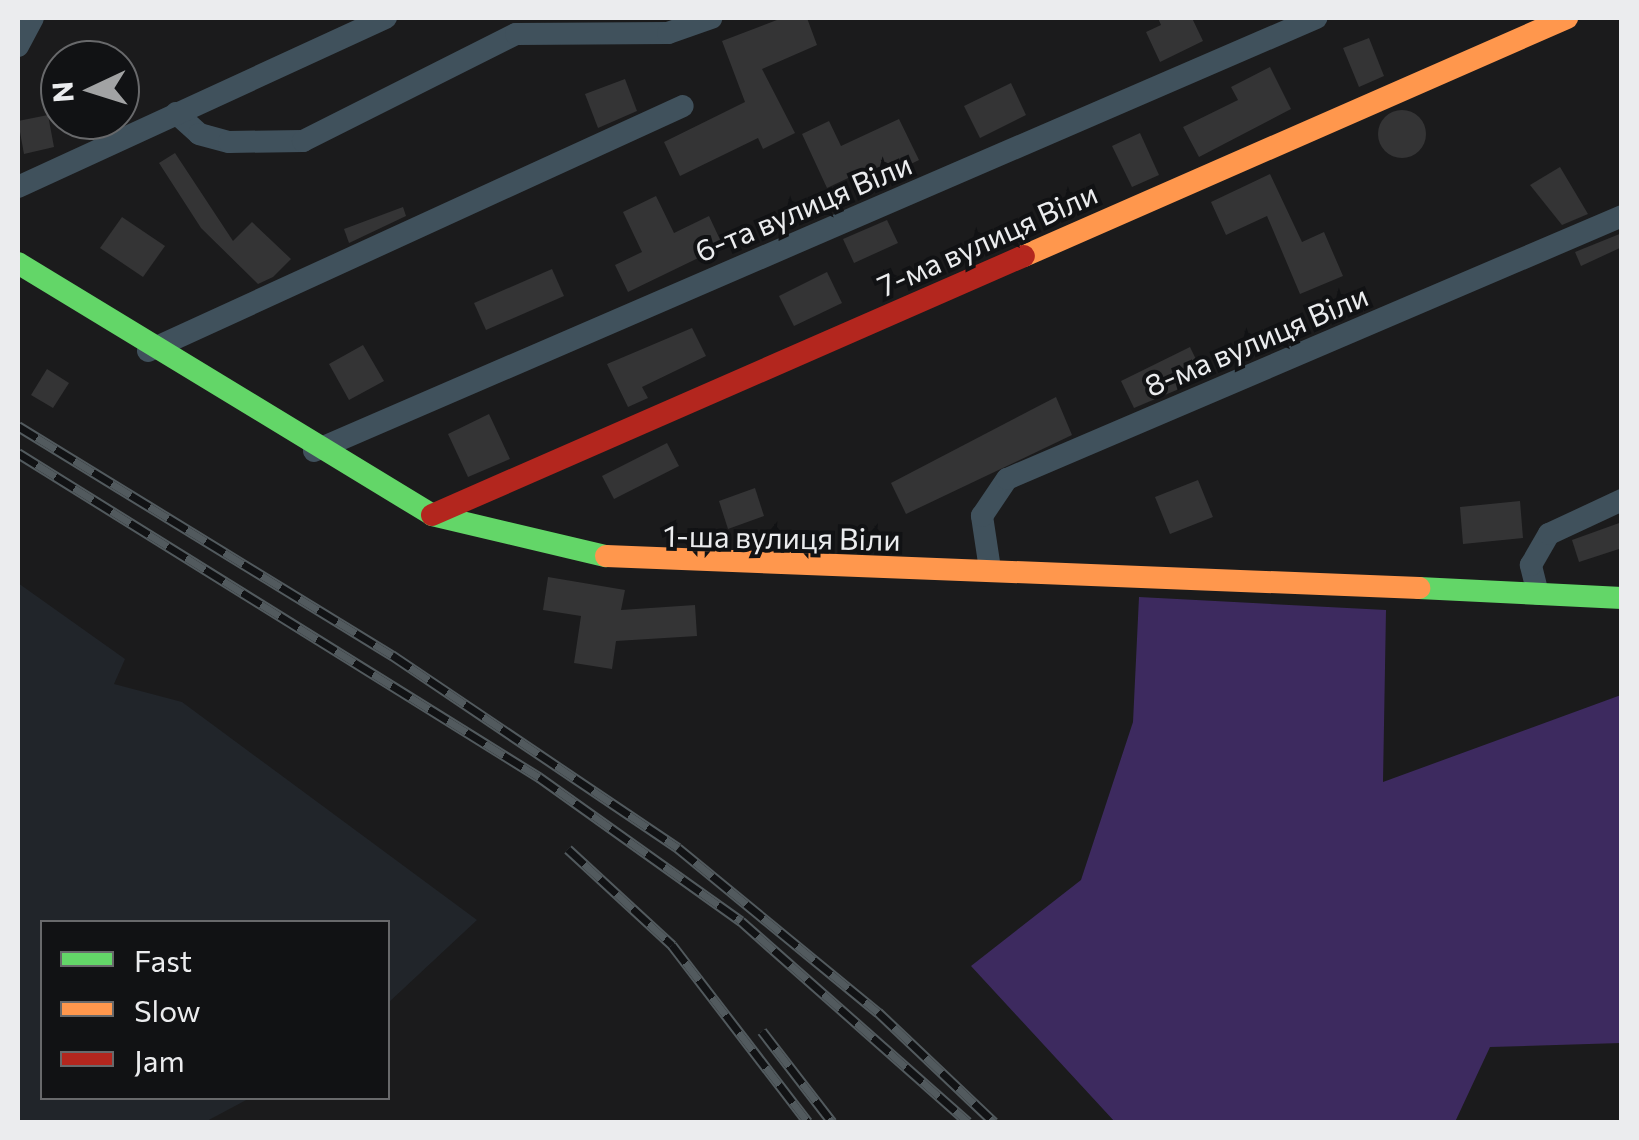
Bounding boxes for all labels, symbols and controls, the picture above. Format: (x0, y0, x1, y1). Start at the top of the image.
north arrow (40, 40, 140, 140)
text: N (44, 80, 80, 104)
street label: 6-та вулиця Віли (689, 145, 917, 269)
street label: 7-ма вулиця Віли (872, 174, 1102, 304)
street label: 8-ма вулиця Віли (1139, 277, 1373, 403)
street label: 1-ша вулиця Віли (663, 517, 901, 557)
legend (40, 920, 390, 1100)
text: Fast (134, 941, 192, 978)
text: Slow (134, 991, 201, 1028)
text: Jam (134, 1041, 185, 1078)

